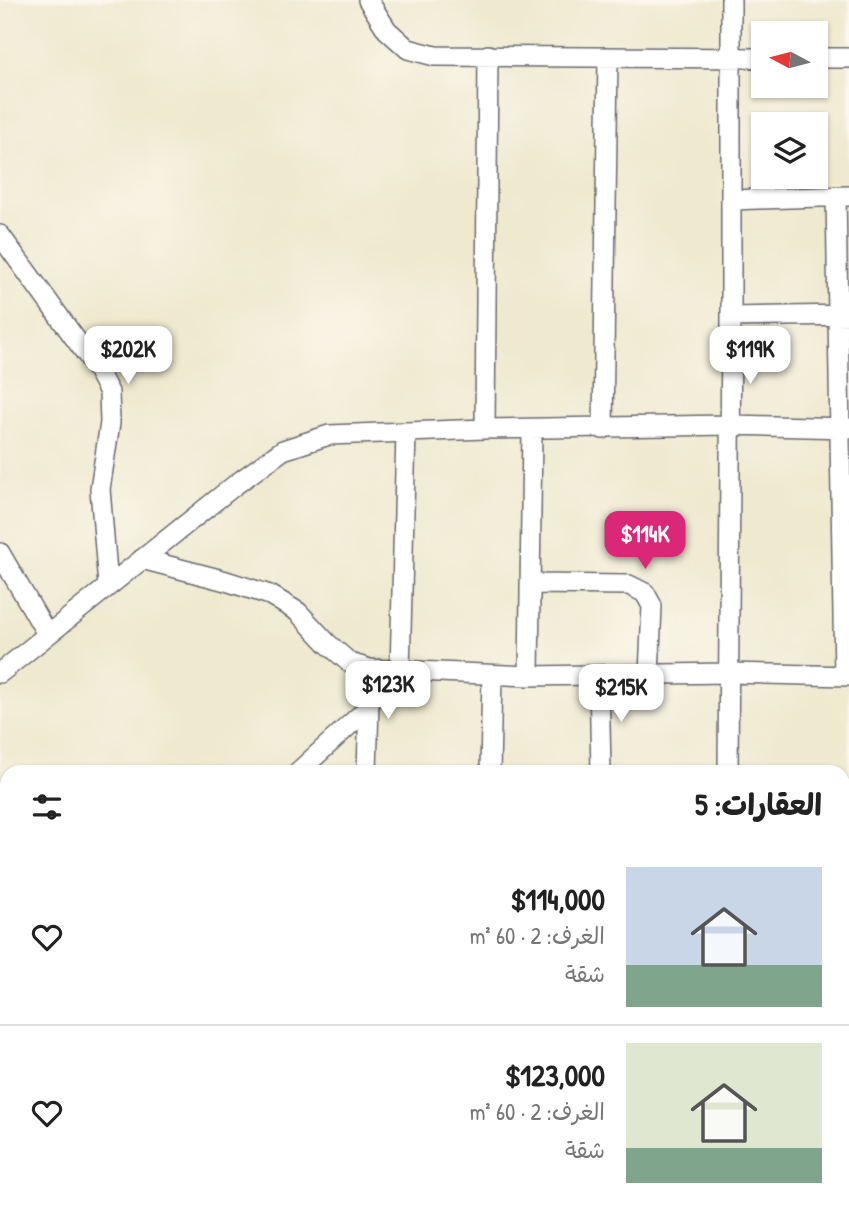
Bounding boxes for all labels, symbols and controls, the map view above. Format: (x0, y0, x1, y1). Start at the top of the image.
north arrow (751, 21, 828, 98)
map controls (751, 21, 828, 189)
button: layers (751, 112, 828, 189)
pin: $202K (79, 326, 177, 386)
pin: $119K (701, 326, 799, 386)
text: $202K (100, 333, 156, 364)
text: $119K (726, 333, 774, 364)
pin: $114K (596, 512, 694, 571)
text: $114K (620, 518, 670, 549)
pin: $123K (339, 662, 437, 721)
pin: $215K (572, 664, 670, 724)
text: $123K (361, 668, 415, 699)
text: $215K (595, 671, 647, 702)
text: العقارات: 5 (695, 784, 822, 824)
icon: filters (28, 788, 66, 826)
text: $114,000 (510, 879, 605, 919)
icon: home (682, 895, 766, 979)
icon: heart (28, 918, 66, 956)
text: الغرف: 2 · 60 m² (470, 920, 605, 951)
text: شقة (565, 958, 605, 989)
text: $123,000 (505, 1055, 605, 1095)
icon: home (682, 1071, 766, 1155)
icon: heart (28, 1094, 66, 1132)
text: الغرف: 2 · 60 m² (470, 1096, 605, 1127)
text: شقة (565, 1134, 605, 1165)

